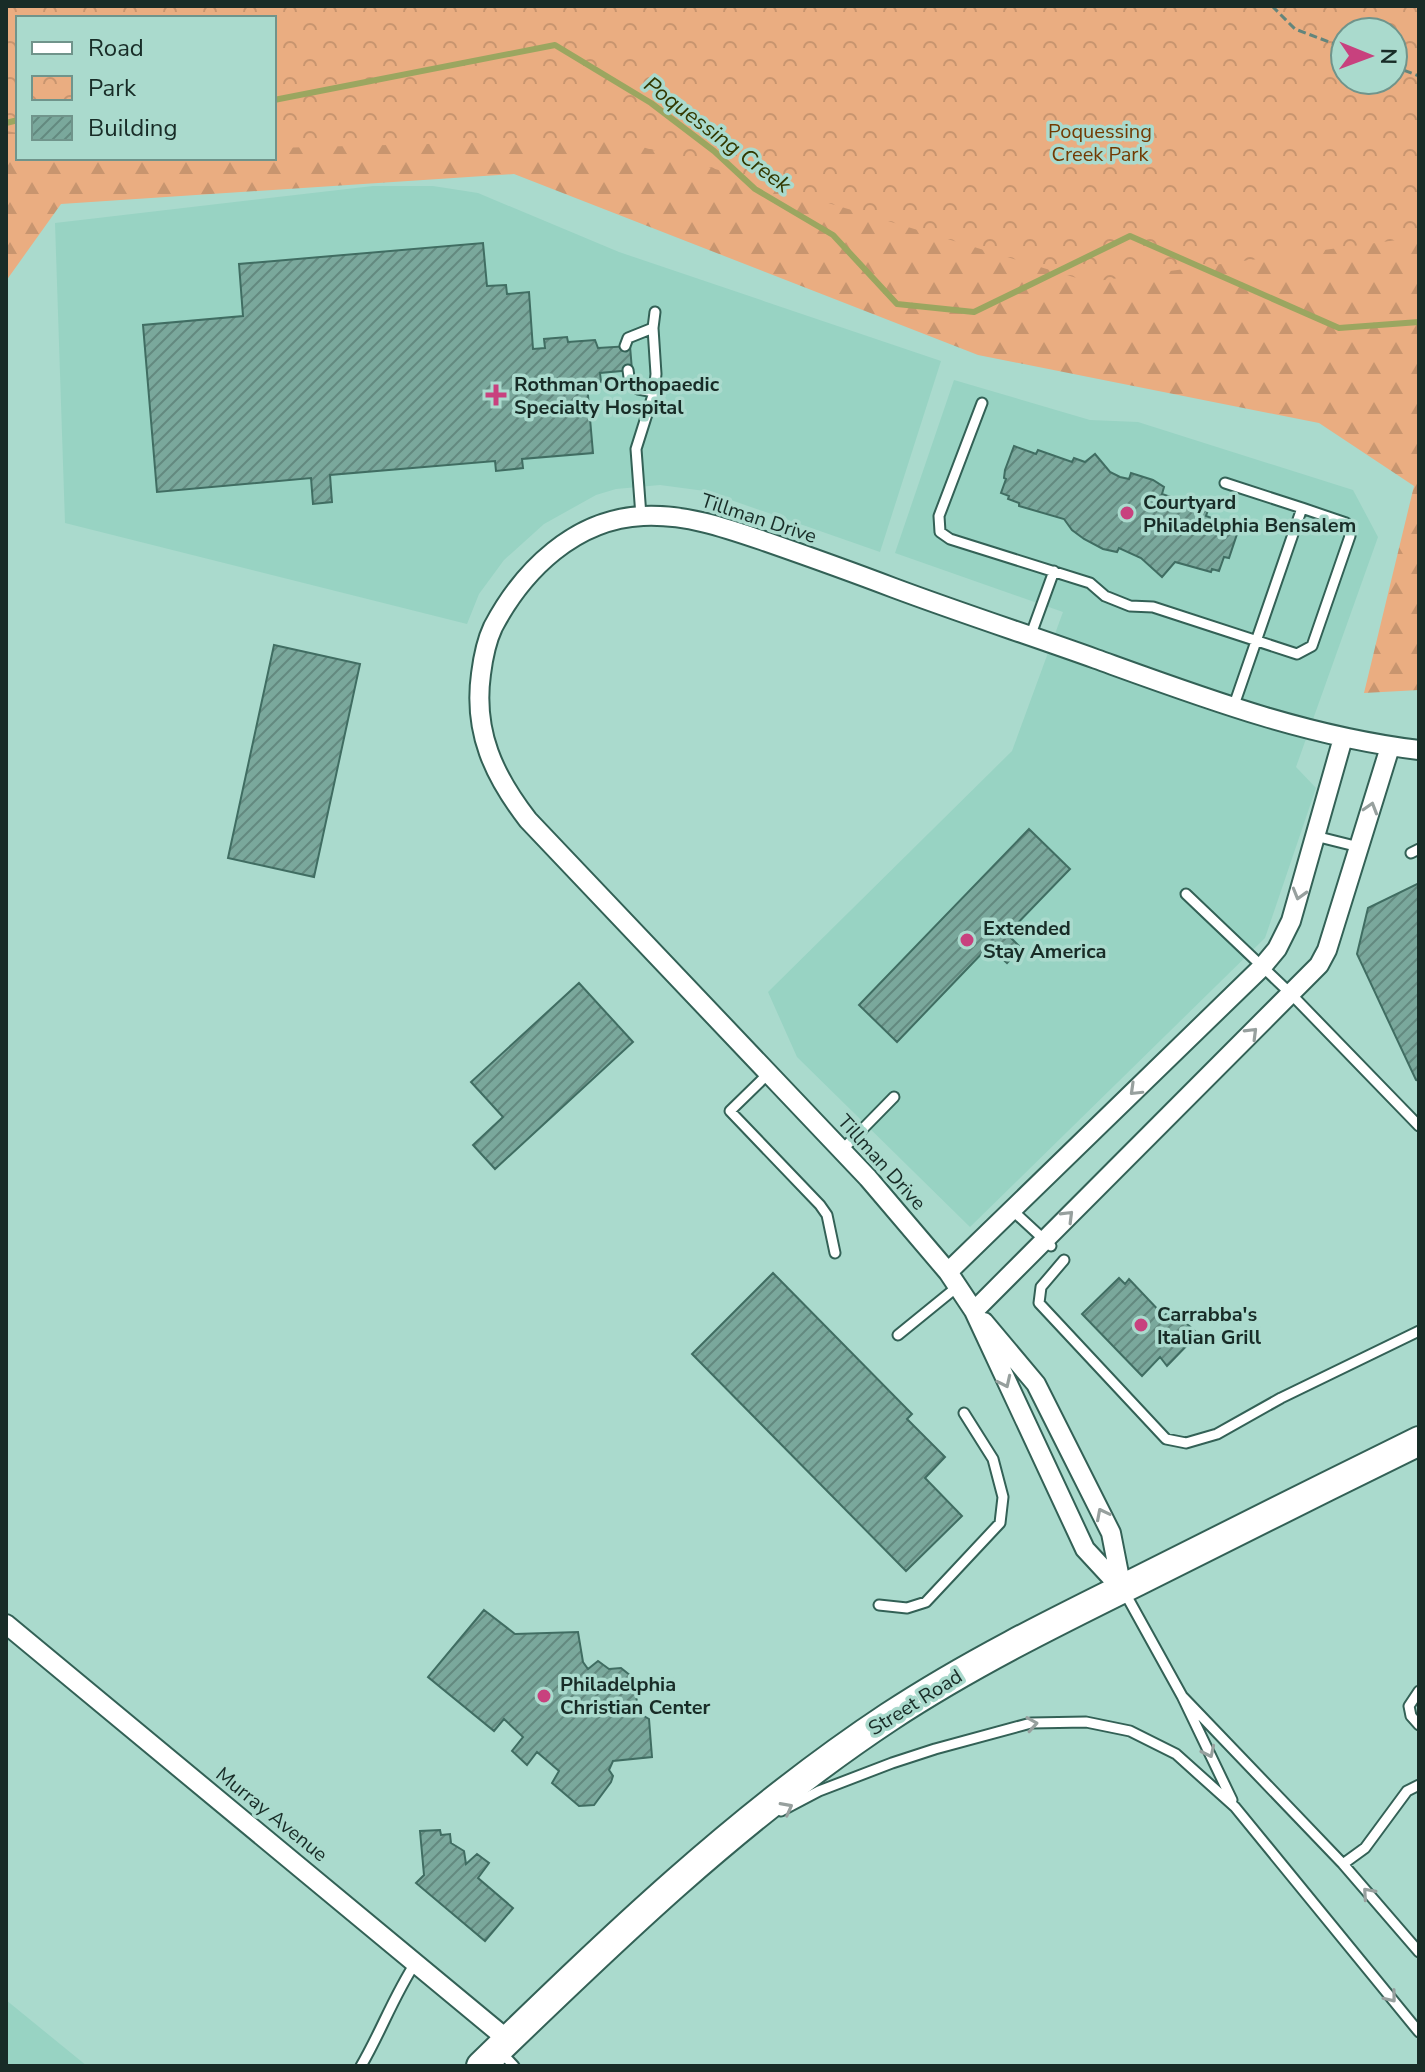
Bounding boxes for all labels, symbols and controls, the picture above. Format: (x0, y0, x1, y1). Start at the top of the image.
legend (16, 16, 276, 160)
north arrow (1329, 16, 1409, 96)
text: Road (88, 32, 144, 64)
text: N (1373, 48, 1403, 65)
water label: Poquessing Creek (638, 70, 798, 201)
text: Park (88, 72, 137, 104)
text: Building (88, 112, 178, 144)
park label: Poquessing Creek Park (1048, 118, 1152, 168)
place label: Rothman Orthopaedic Specialty Hospital (514, 371, 720, 421)
marker: Rothman Orthopaedic Specialty Hospital (485, 384, 507, 406)
street label: Tillman Drive (698, 487, 820, 550)
place label: Courtyard Philadelphia Bensalem (1143, 489, 1356, 539)
marker: Courtyard Philadelphia Bensalem (1118, 504, 1136, 522)
one-way arrow (1362, 802, 1378, 816)
one-way arrow (1292, 886, 1308, 900)
place label: Extended Stay America (983, 915, 1106, 965)
marker: Extended Stay America (958, 931, 976, 949)
one-way arrow (1243, 1027, 1258, 1042)
one-way arrow (1130, 1081, 1144, 1096)
street label: Tillman Drive (831, 1109, 932, 1216)
one-way arrow (1059, 1211, 1073, 1225)
place label: Carrabba's Italian Grill (1157, 1301, 1262, 1351)
marker: Carrabba's Italian Grill (1132, 1316, 1150, 1334)
one-way arrow (996, 1374, 1012, 1388)
one-way arrow (1096, 1508, 1111, 1523)
street label: Street Road (863, 1663, 967, 1742)
place label: Philadelphia Christian Center (560, 1671, 711, 1721)
marker: Philadelphia Christian Center (535, 1687, 553, 1705)
one-way arrow (1025, 1716, 1039, 1733)
one-way arrow (1199, 1743, 1215, 1758)
street label: Murray Avenue (210, 1761, 333, 1868)
one-way arrow (779, 1802, 793, 1817)
one-way arrow (1363, 1888, 1378, 1903)
one-way arrow (1381, 1988, 1396, 2002)

